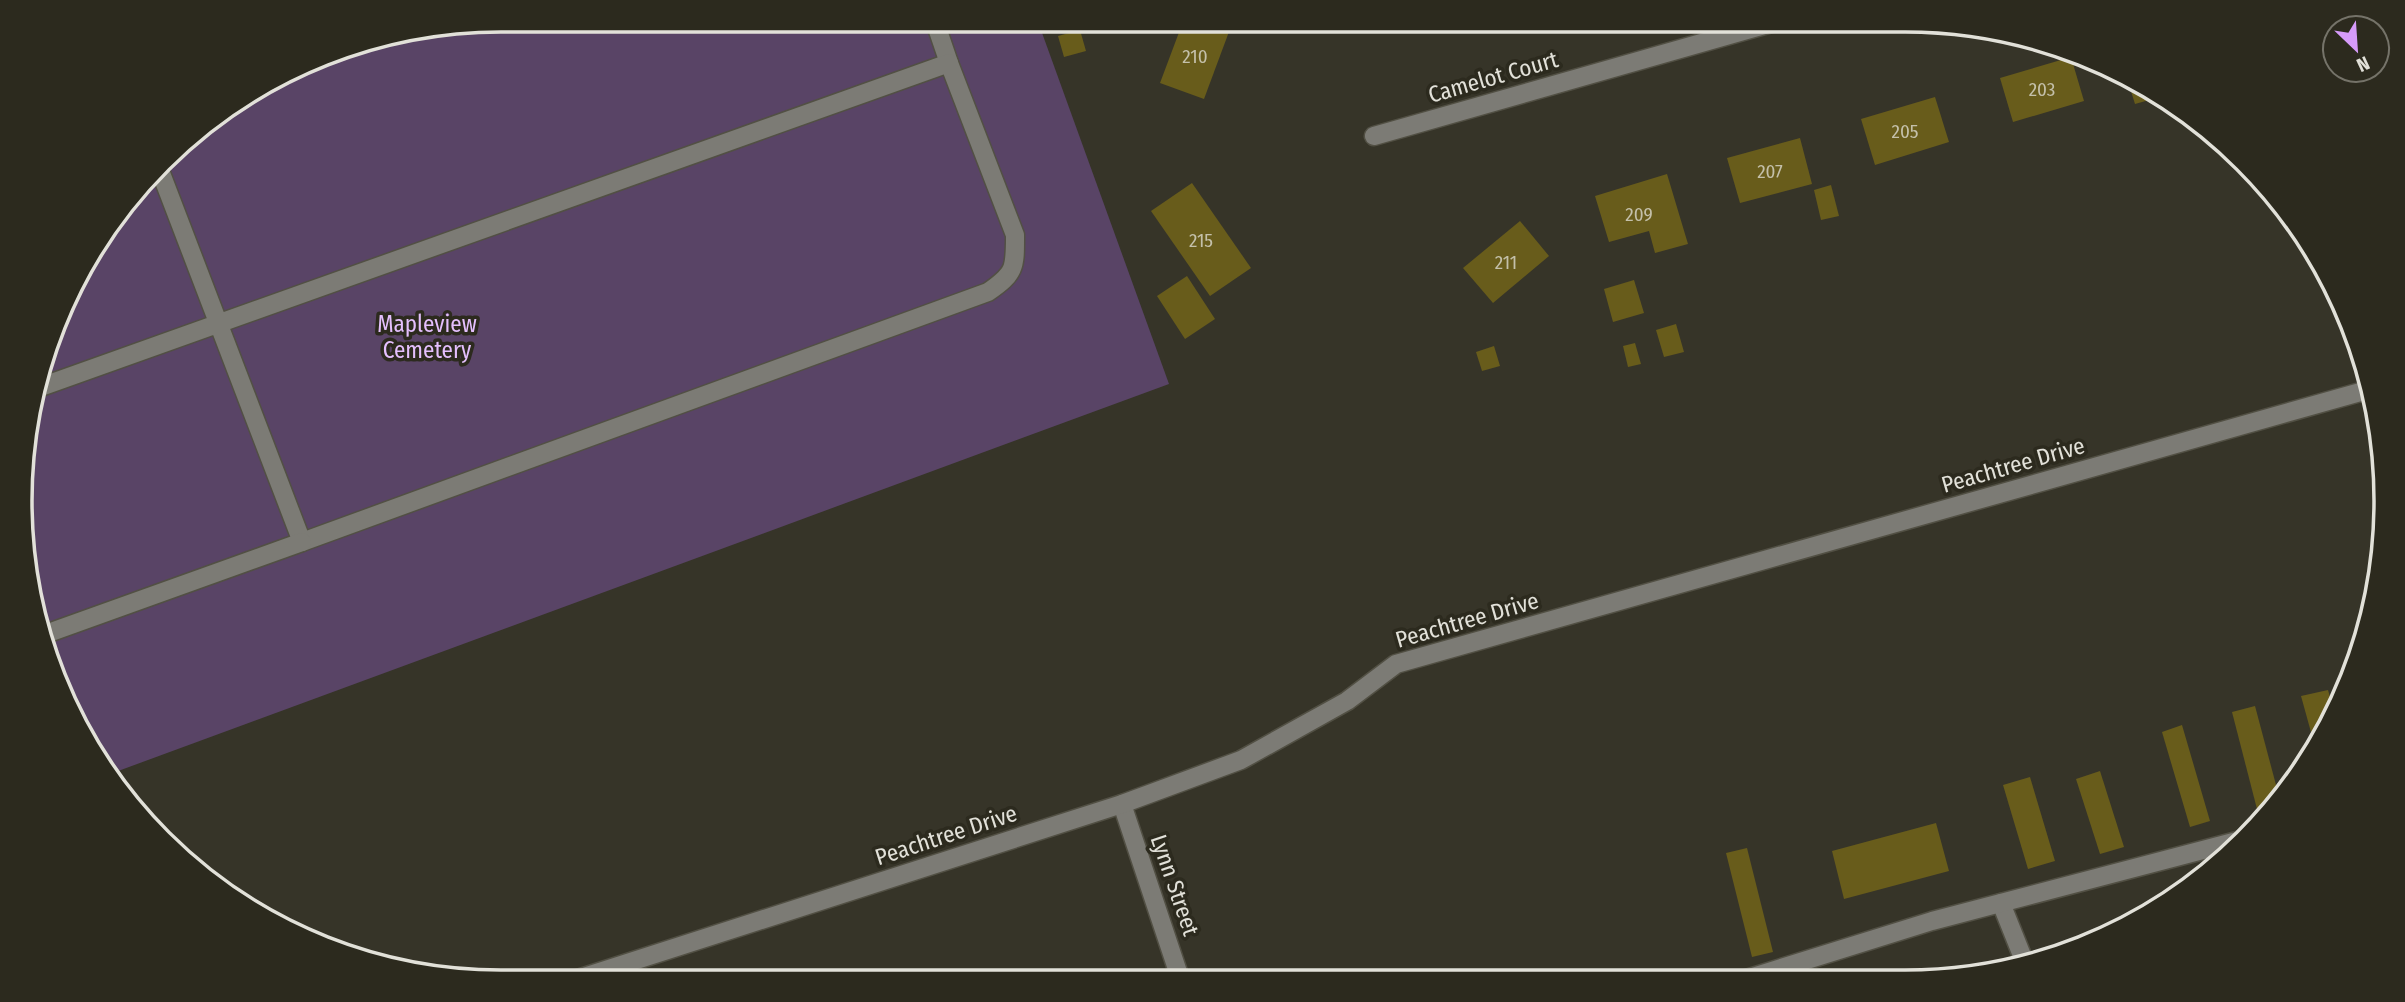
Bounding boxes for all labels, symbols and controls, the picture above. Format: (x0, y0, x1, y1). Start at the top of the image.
north arrow (2321, 14, 2391, 84)
house number: 210 (1182, 45, 1208, 68)
street label: Camelot Court (1425, 45, 1562, 109)
text: N (2353, 51, 2373, 77)
house number: 203 (2029, 78, 2055, 101)
house number: 205 (1892, 120, 1919, 143)
house number: 207 (1757, 160, 1783, 183)
house number: 209 (1625, 203, 1653, 226)
house number: 215 (1189, 229, 1213, 252)
house number: 211 (1495, 251, 1517, 274)
park label: Mapleview Cemetery (377, 310, 477, 364)
street label: Peachtree Drive (1938, 431, 2088, 499)
street label: Peachtree Drive (1392, 586, 1542, 654)
street label: Peachtree Drive (872, 799, 1020, 871)
street label: Lynn Street (1145, 831, 1206, 940)

